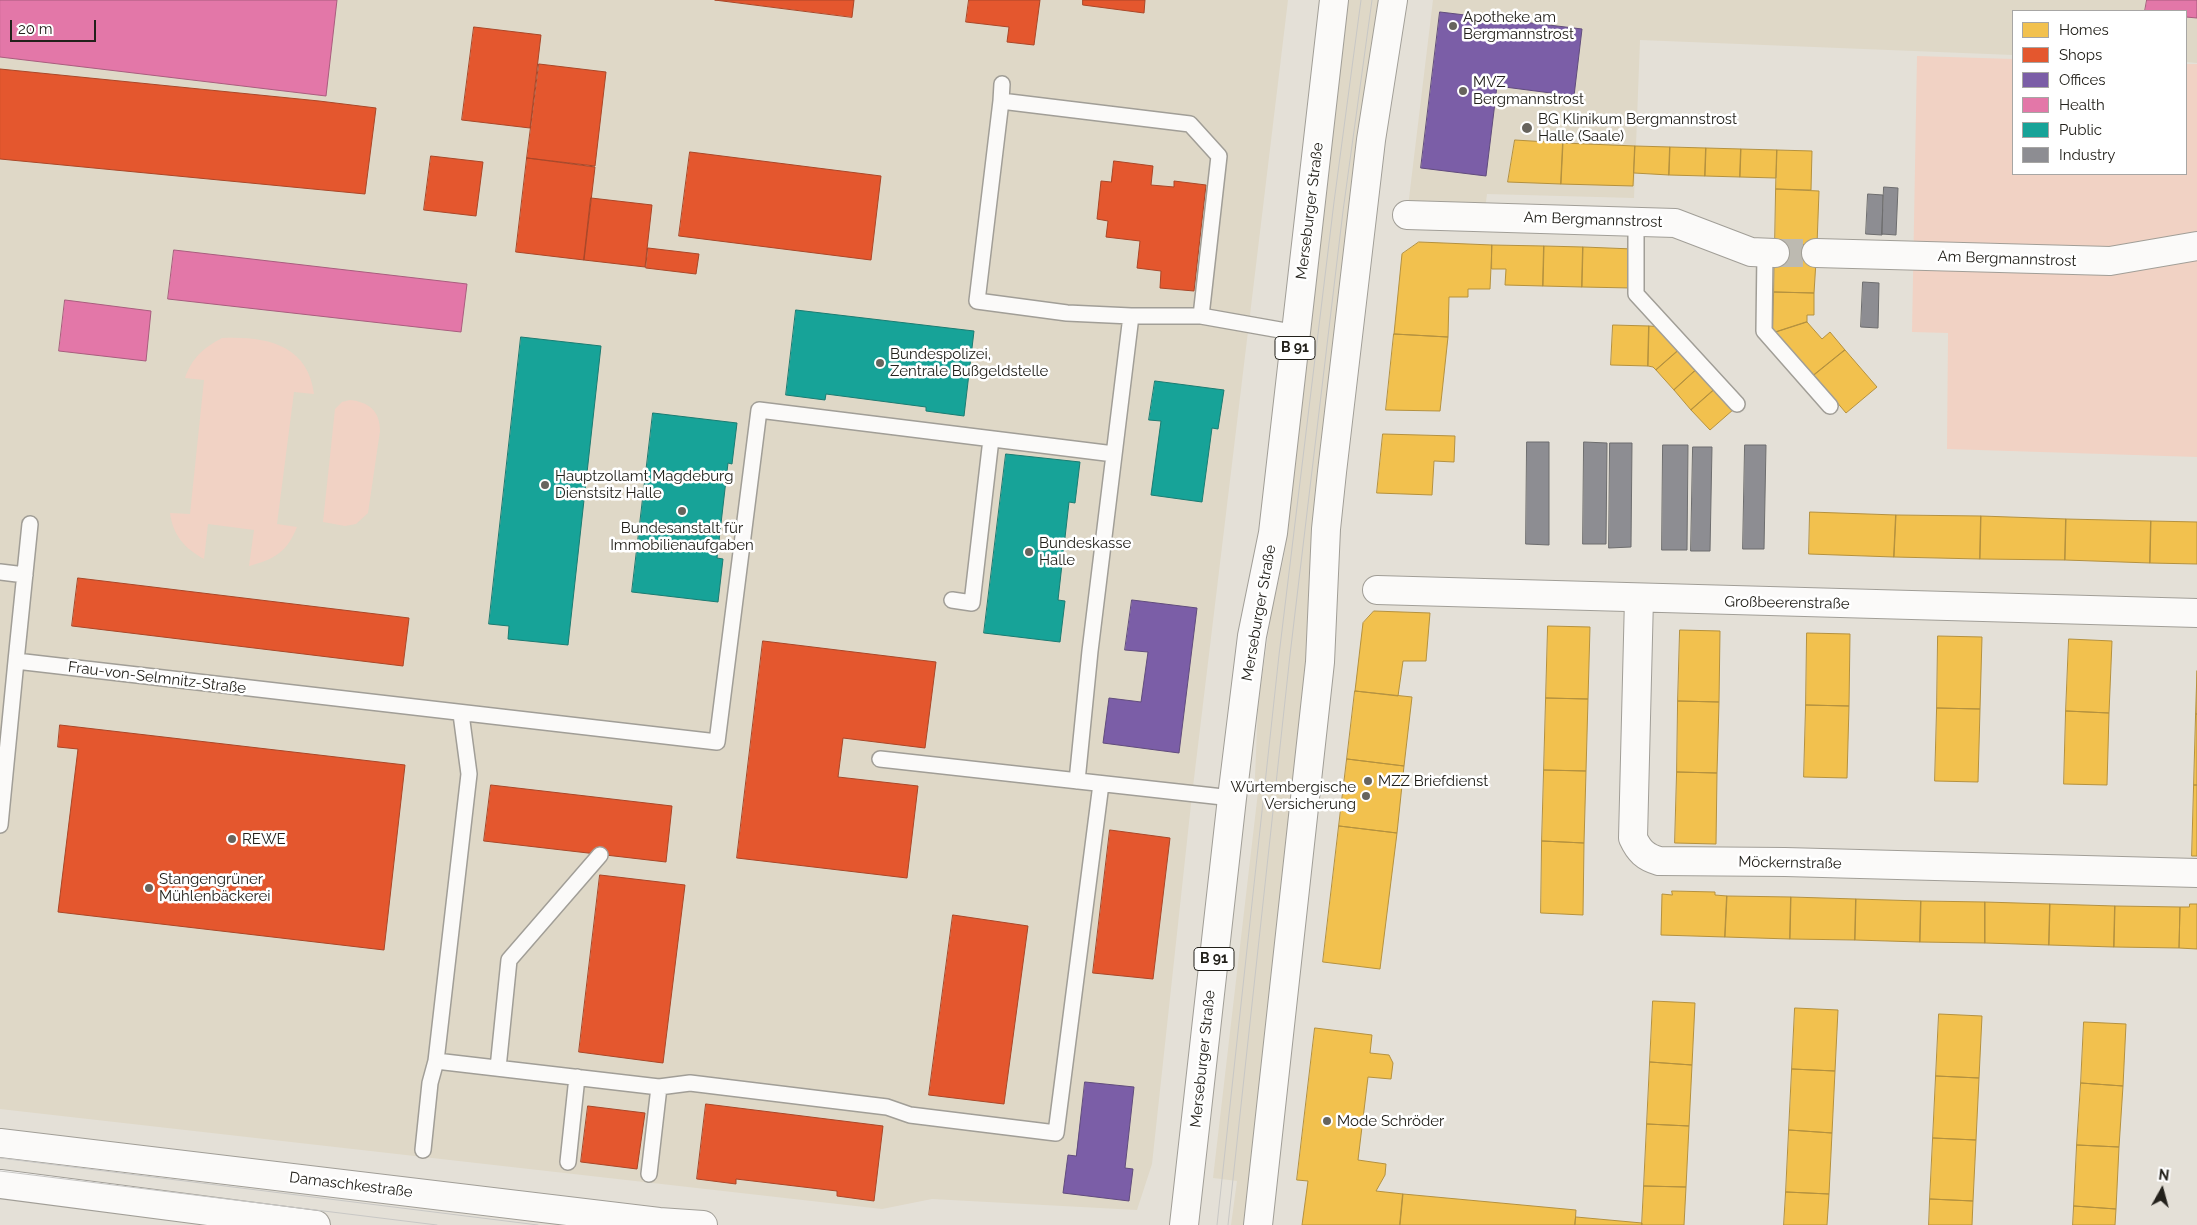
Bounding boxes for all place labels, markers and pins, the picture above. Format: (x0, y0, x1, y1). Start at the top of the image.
place label: Apotheke am Bergmannstrost (1463, 8, 1574, 43)
marker: Apotheke am Bergmannstrost (1447, 20, 1459, 32)
place label: MVZ Bergmannstrost (1473, 73, 1584, 108)
marker: MVZ Bergmannstrost (1457, 85, 1469, 97)
place label: BG Klinikum Bergmannstrost Halle (Saale) (1538, 110, 1737, 145)
marker: BG Klinikum Bergmannstrost Halle (Saale) (1520, 121, 1534, 135)
place label: Bundespolizei, Zentrale Bußgeldstelle (890, 345, 1048, 380)
marker: Bundespolizei, Zentrale Bußgeldstelle (874, 357, 886, 369)
place label: Hauptzollamt Magdeburg Dienstsitz Halle (555, 467, 733, 502)
marker: Hauptzollamt Magdeburg Dienstsitz Halle (539, 479, 551, 491)
marker: Bundesanstalt für Immobilienaufgaben (676, 505, 688, 517)
place label: Bundesanstalt für Immobilienaufgaben (610, 519, 754, 554)
place label: Bundeskasse Halle (1039, 534, 1131, 569)
marker: Bundeskasse Halle (1023, 546, 1035, 558)
place label: MZZ Briefdienst (1378, 772, 1488, 790)
marker: MZZ Briefdienst (1362, 775, 1374, 787)
place label: Würtembergische Versicherung (1231, 778, 1356, 813)
marker: Würtembergische Versicherung (1360, 790, 1372, 802)
place label: REWE (242, 830, 286, 848)
marker: REWE (226, 833, 238, 845)
place label: Stangengrüner Mühlenbäckerei (159, 870, 271, 905)
marker: Stangengrüner Mühlenbäckerei (143, 882, 155, 894)
place label: Mode Schröder (1337, 1112, 1444, 1130)
marker: Mode Schröder (1321, 1115, 1333, 1127)

